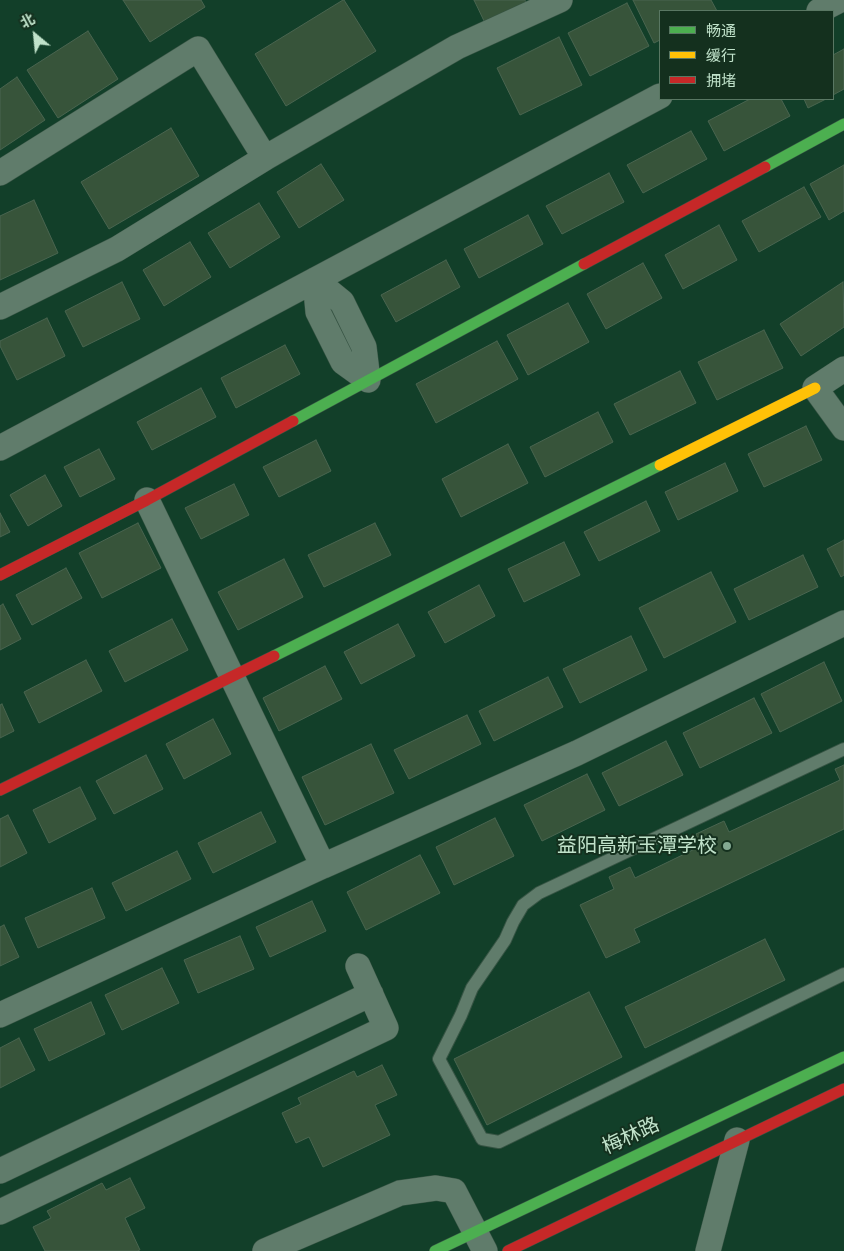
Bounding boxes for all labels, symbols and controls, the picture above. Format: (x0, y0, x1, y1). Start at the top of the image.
north arrow (10, 10, 60, 60)
legend (659, 10, 834, 100)
text: 北 (18, 12, 37, 31)
text: 畅通 (706, 24, 736, 39)
text: 缓行 (706, 49, 736, 64)
text: 拥堵 (706, 74, 736, 89)
place label: 益阳高新玉潭学校 (557, 834, 717, 858)
marker: 益阳高新玉潭学校 (721, 840, 733, 852)
street label: 梅林路 (599, 1112, 663, 1160)

